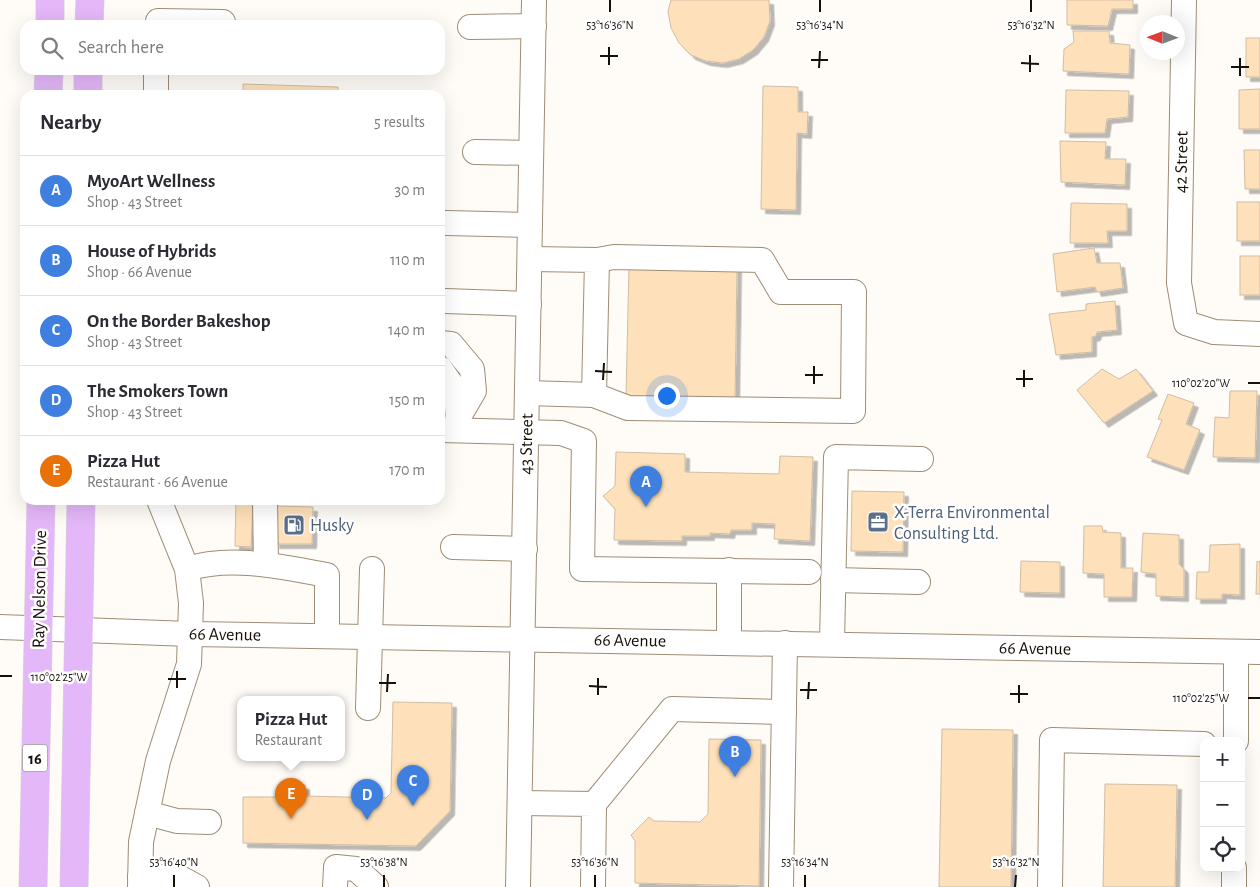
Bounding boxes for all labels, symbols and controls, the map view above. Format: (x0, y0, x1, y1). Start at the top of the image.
north arrow (1140, 15, 1185, 60)
text: 53°16'36"N (586, 19, 634, 31)
text: 53°16'34"N (796, 19, 844, 31)
text: 53°16'32"N (1007, 19, 1055, 31)
search box (20, 20, 445, 75)
icon: search (38, 34, 66, 62)
text: Search here (78, 38, 164, 57)
text: Nearby (40, 112, 101, 133)
text: 5 results (374, 114, 425, 130)
street label: 42 Street (1172, 131, 1192, 193)
text: MyoArt Wellness (87, 172, 215, 191)
text: A (51, 182, 61, 198)
text: 30 m (395, 182, 425, 198)
text: Shop · 43 Street (87, 194, 182, 210)
text: House of Hybrids (87, 242, 216, 261)
text: B (51, 252, 61, 268)
text: 110 m (390, 252, 425, 268)
text: Shop · 66 Avenue (87, 264, 192, 280)
text: On the Border Bakeshop (87, 312, 271, 331)
text: C (52, 322, 60, 338)
text: 140 m (388, 322, 425, 338)
text: Shop · 43 Street (87, 334, 182, 350)
text: 110°02'20"W (1172, 377, 1230, 389)
text: The Smokers Town (87, 382, 228, 401)
your location (654, 383, 680, 409)
text: D (51, 392, 61, 408)
text: 150 m (389, 392, 425, 408)
text: Shop · 43 Street (87, 404, 182, 420)
street label: 43 Street (517, 413, 537, 475)
text: Pizza Hut (87, 452, 160, 471)
text: E (52, 462, 60, 478)
text: 170 m (389, 462, 425, 478)
pin: A (630, 466, 662, 507)
text: Restaurant · 66 Avenue (87, 474, 228, 490)
place label: X-Terra Environmental Consulting Ltd. (894, 504, 1050, 543)
office icon: X-Terra Environmental Consulting Ltd. (866, 510, 890, 534)
fuel station icon: Husky (282, 513, 306, 537)
place label: Husky (310, 517, 354, 535)
street label: Ray Nelson Drive (30, 530, 50, 648)
street label: 66 Avenue (189, 625, 261, 645)
street label: 66 Avenue (594, 631, 666, 651)
street label: 66 Avenue (999, 639, 1071, 659)
text: 110°02'25"W (31, 671, 88, 683)
text: 110°02'25"W (1173, 692, 1230, 704)
popup (237, 696, 345, 761)
text: Pizza Hut (255, 710, 327, 729)
text: Restaurant (255, 732, 322, 748)
pin: B (719, 736, 751, 777)
map controls (1200, 737, 1245, 872)
button: + (1200, 737, 1245, 782)
road number: 16 (22, 744, 48, 771)
pin: C (397, 765, 429, 806)
pin: E (275, 778, 307, 819)
pin: D (351, 779, 383, 820)
button: − (1200, 782, 1245, 827)
button: locate (1200, 827, 1245, 872)
text: 53°16'40"N (150, 856, 198, 868)
text: 53°16'38"N (360, 856, 408, 868)
text: 53°16'36"N (571, 856, 619, 868)
text: 53°16'34"N (781, 856, 829, 868)
text: 53°16'32"N (992, 856, 1040, 868)

